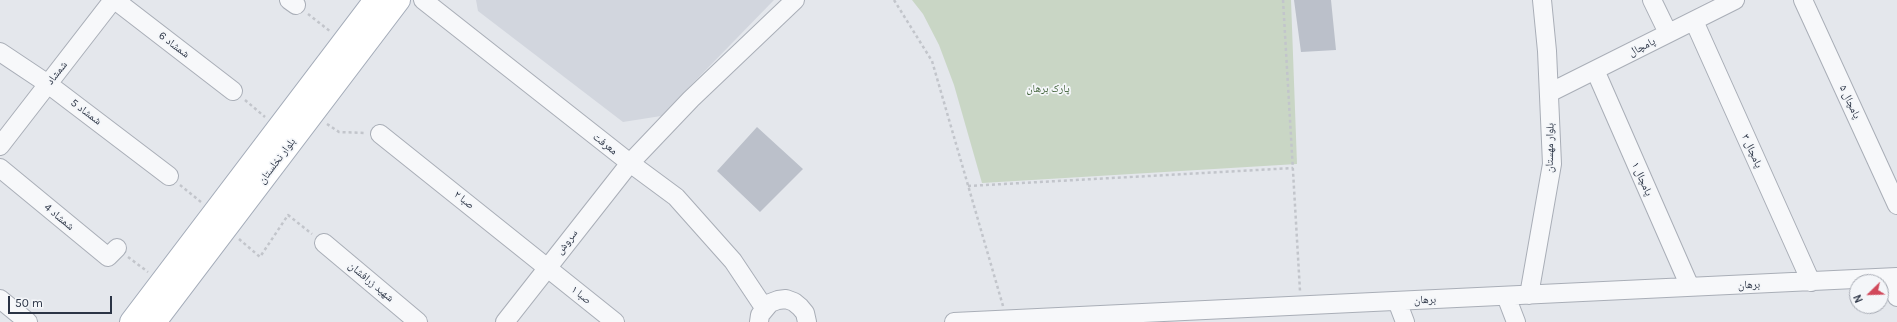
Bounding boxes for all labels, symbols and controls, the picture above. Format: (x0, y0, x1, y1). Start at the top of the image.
street label: شمشاد 6 (156, 29, 192, 61)
street label: پامچال (1626, 35, 1658, 59)
street label: شمشاد (44, 59, 70, 87)
park label: پارک برهان (1026, 82, 1070, 96)
street label: پامچال ۵ (1836, 83, 1864, 121)
street label: شمشاد 5 (68, 96, 104, 128)
street label: بلوار مهستان (1543, 123, 1557, 173)
street label: معرفت (590, 130, 620, 158)
street label: پامچال ۳ (1739, 132, 1765, 170)
street label: بلوار نخلستان (256, 136, 298, 186)
street label: پامچال ۱ (1629, 160, 1655, 198)
street label: صبا ۲ (451, 188, 477, 212)
street label: شمشاد 4 (41, 201, 77, 233)
street label: سروش (553, 227, 581, 257)
street label: شهید زرافشان (346, 259, 396, 305)
north arrow (1849, 274, 1889, 314)
street label: برهان (1738, 278, 1760, 292)
street label: صبا ۱ (568, 283, 594, 307)
scale bar (10, 288, 114, 314)
text: N (1851, 292, 1866, 305)
street label: برهان (1414, 293, 1436, 307)
text: 50 m (15, 296, 43, 310)

